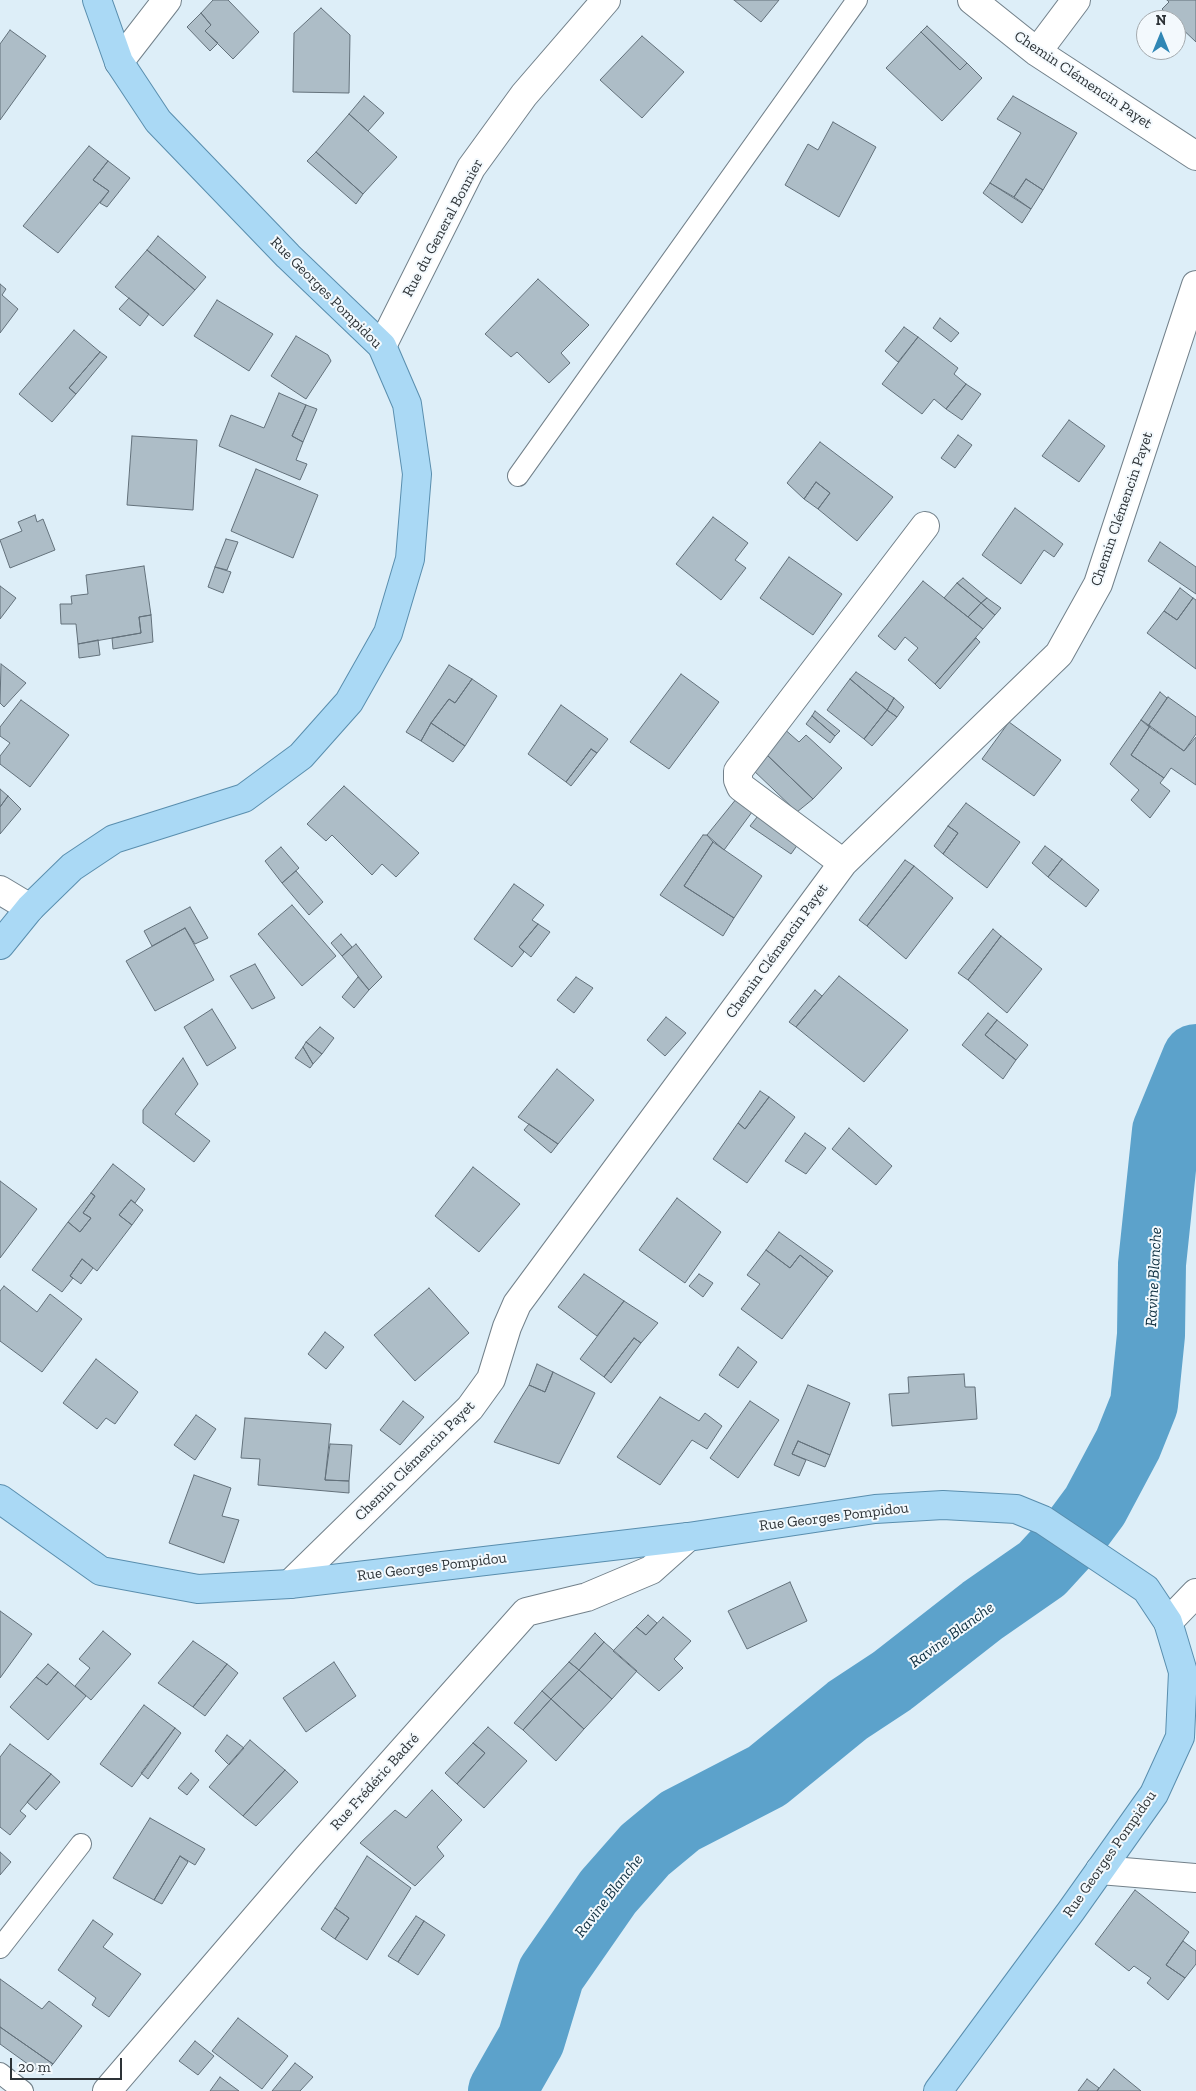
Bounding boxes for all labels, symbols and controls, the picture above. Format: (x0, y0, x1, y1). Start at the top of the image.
north arrow (1136, 10, 1186, 60)
text: N (1156, 12, 1166, 29)
street label: Chemin Clémencin Payet (1011, 27, 1155, 133)
street label: Rue du General Bonnier (399, 156, 487, 300)
street label: Rue Georges Pompidou (266, 233, 386, 353)
street label: Chemin Clémencin Payet (1087, 429, 1157, 589)
street label: Chemin Clémencin Payet (722, 880, 832, 1022)
water label: Ravine Blanche (1142, 1227, 1166, 1327)
street label: Chemin Clémencin Payet (351, 1397, 479, 1525)
street label: Rue Georges Pompidou (758, 1499, 910, 1535)
street label: Rue Georges Pompidou (356, 1549, 508, 1585)
water label: Ravine Blanche (906, 1598, 998, 1672)
street label: Rue Frédéric Badré (327, 1730, 423, 1834)
street label: Rue Georges Pompidou (1059, 1787, 1161, 1921)
water label: Ravine Blanche (571, 1851, 647, 1941)
scale bar (12, 2048, 125, 2080)
text: 20 m (18, 2058, 51, 2076)

